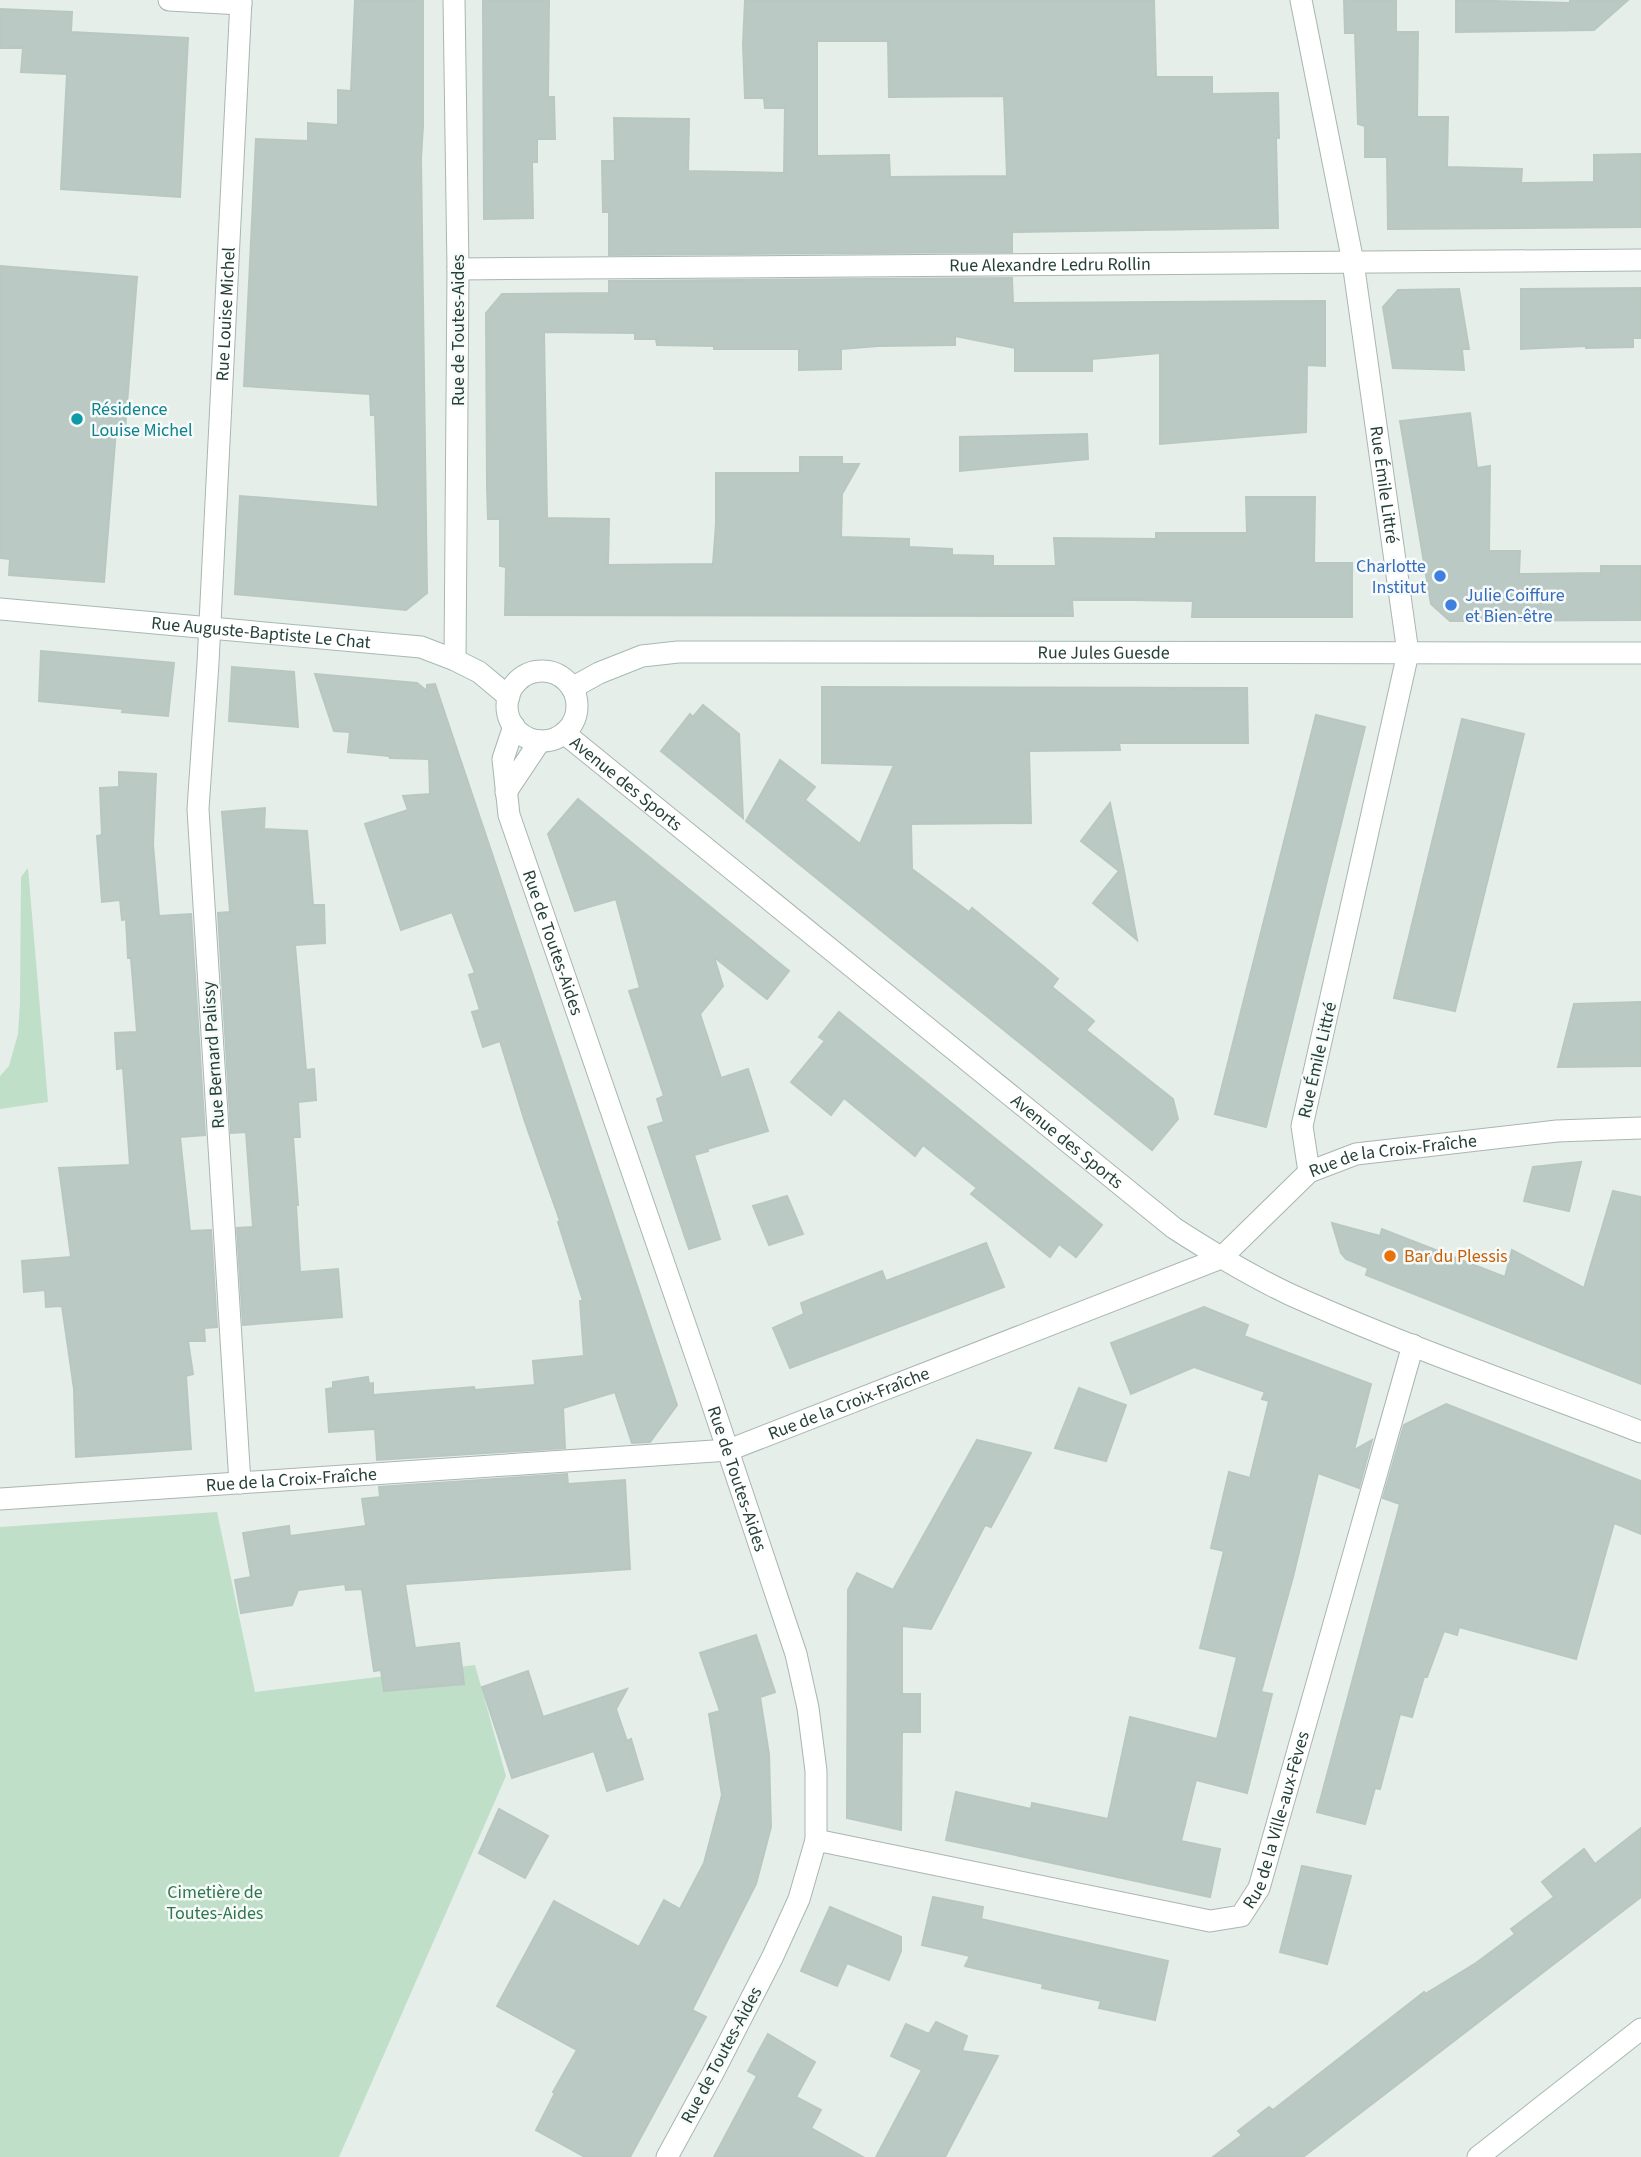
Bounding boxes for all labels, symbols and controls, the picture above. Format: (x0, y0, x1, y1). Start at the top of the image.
street label: Rue Louise Michel (210, 246, 242, 382)
street label: Rue Alexandre Ledru Rollin (949, 252, 1151, 278)
street label: Rue de Toutes-Aides (446, 254, 471, 406)
place label: Résidence Louise Michel (91, 397, 193, 443)
marker: Résidence Louise Michel (69, 411, 85, 427)
street label: Rue Émile Littré (1363, 424, 1404, 545)
place label: Charlotte Institut (1356, 554, 1426, 600)
marker: Charlotte Institut (1432, 568, 1448, 584)
place label: Julie Coiffure et Bien-être (1465, 583, 1565, 629)
marker: Julie Coiffure et Bien-être (1443, 597, 1459, 613)
street label: Rue Auguste-Baptiste Le Chat (150, 611, 372, 655)
street label: Rue Jules Guesde (1038, 640, 1170, 666)
street label: Avenue des Sports (564, 731, 687, 837)
street label: Rue de Toutes-Aides (516, 867, 589, 1019)
street label: Rue Bernard Palissy (196, 980, 231, 1130)
street label: Rue Émile Littré (1292, 1000, 1343, 1121)
street label: Avenue des Sports (1005, 1088, 1128, 1195)
street label: Rue de la Croix-Fraîche (1305, 1128, 1478, 1184)
place label: Bar du Plessis (1404, 1244, 1508, 1269)
marker: Bar du Plessis (1382, 1248, 1398, 1264)
street label: Rue de la Croix-Fraîche (764, 1361, 933, 1447)
street label: Rue de Toutes-Aides (701, 1403, 773, 1555)
street label: Rue de la Croix-Fraîche (205, 1462, 378, 1498)
street label: Rue de la Ville-aux-Fèves (1237, 1728, 1316, 1914)
park label: Cimetière de Toutes-Aides (167, 1880, 263, 1926)
street label: Rue de Toutes-Aides (675, 1982, 768, 2128)

